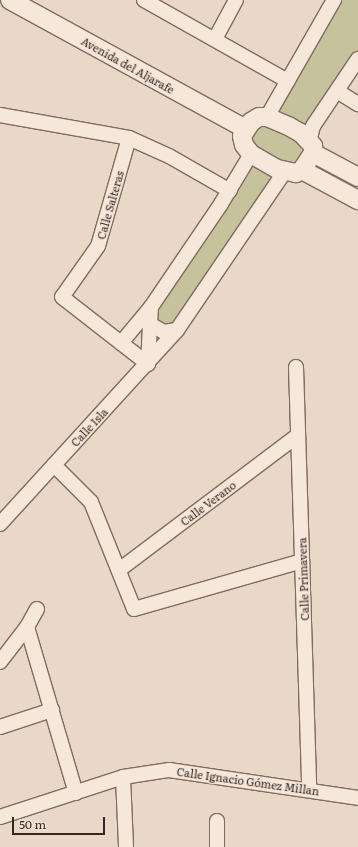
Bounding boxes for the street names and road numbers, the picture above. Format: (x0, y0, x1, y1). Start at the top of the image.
street label: Avenida del Aljarafe (79, 34, 177, 96)
street label: Calle Salteras (94, 169, 126, 241)
street label: Calle Isla (68, 405, 110, 449)
street label: Calle Verano (178, 478, 238, 528)
street label: Calle Primavera (295, 537, 311, 621)
street label: Calle Ignacio Gómez Millan (176, 764, 320, 798)

